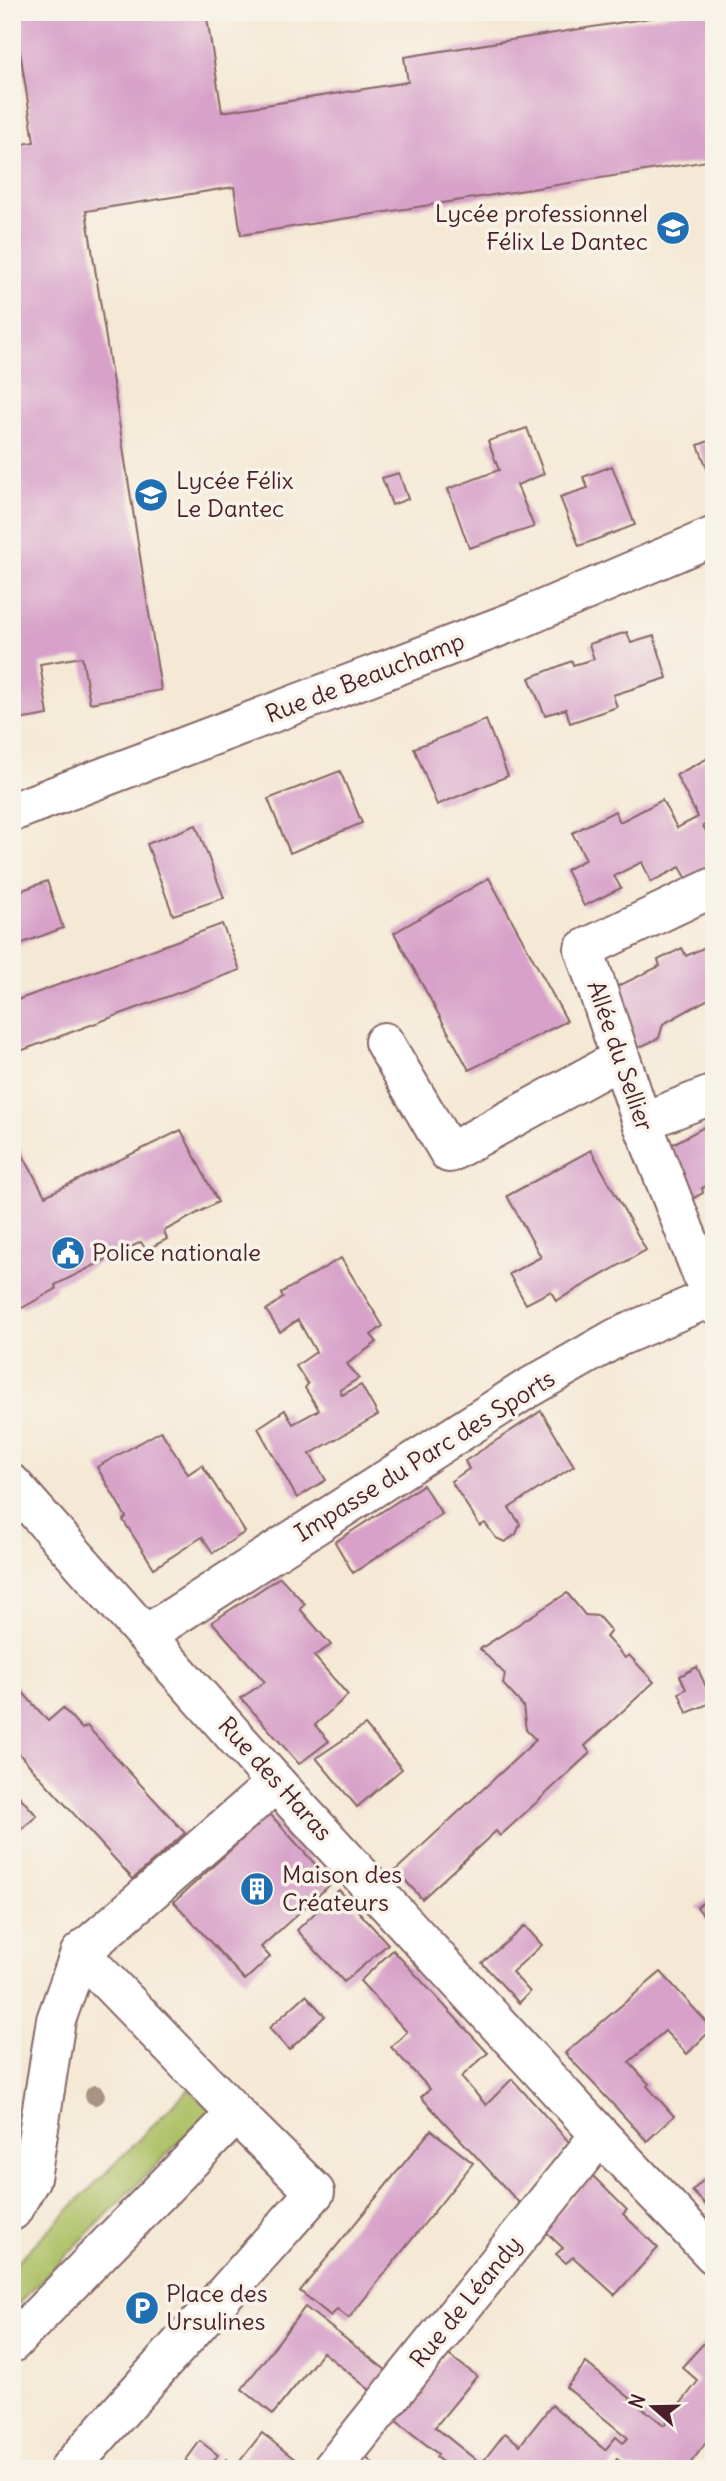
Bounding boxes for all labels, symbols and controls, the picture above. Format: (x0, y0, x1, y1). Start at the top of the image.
place label: Lycée professionnel Félix Le Dantec (435, 198, 648, 256)
school or university icon: Lycée professionnel Félix Le Dantec (654, 209, 692, 247)
place label: Lycée Félix Le Dantec (176, 465, 294, 523)
school or university icon: Lycée Félix Le Dantec (132, 476, 170, 514)
street label: Rue de Beauchamp (261, 625, 468, 729)
street label: Allée du Sellier (581, 977, 661, 1135)
public building icon: Police nationale (49, 1234, 87, 1272)
place label: Police nationale (92, 1237, 261, 1267)
street label: Impasse du Parc des Sports (289, 1363, 560, 1548)
street label: Rue des Haras (212, 1710, 339, 1846)
place label: Maison des Créateurs (282, 1859, 402, 1917)
building icon: Maison des Créateurs (238, 1870, 276, 1908)
street label: Rue de Léandy (403, 2229, 528, 2373)
place label: Place des Ursulines (166, 2278, 268, 2336)
parking icon: Place des Ursulines (123, 2289, 161, 2327)
north arrow (618, 2372, 688, 2442)
text: N (624, 2391, 651, 2411)

